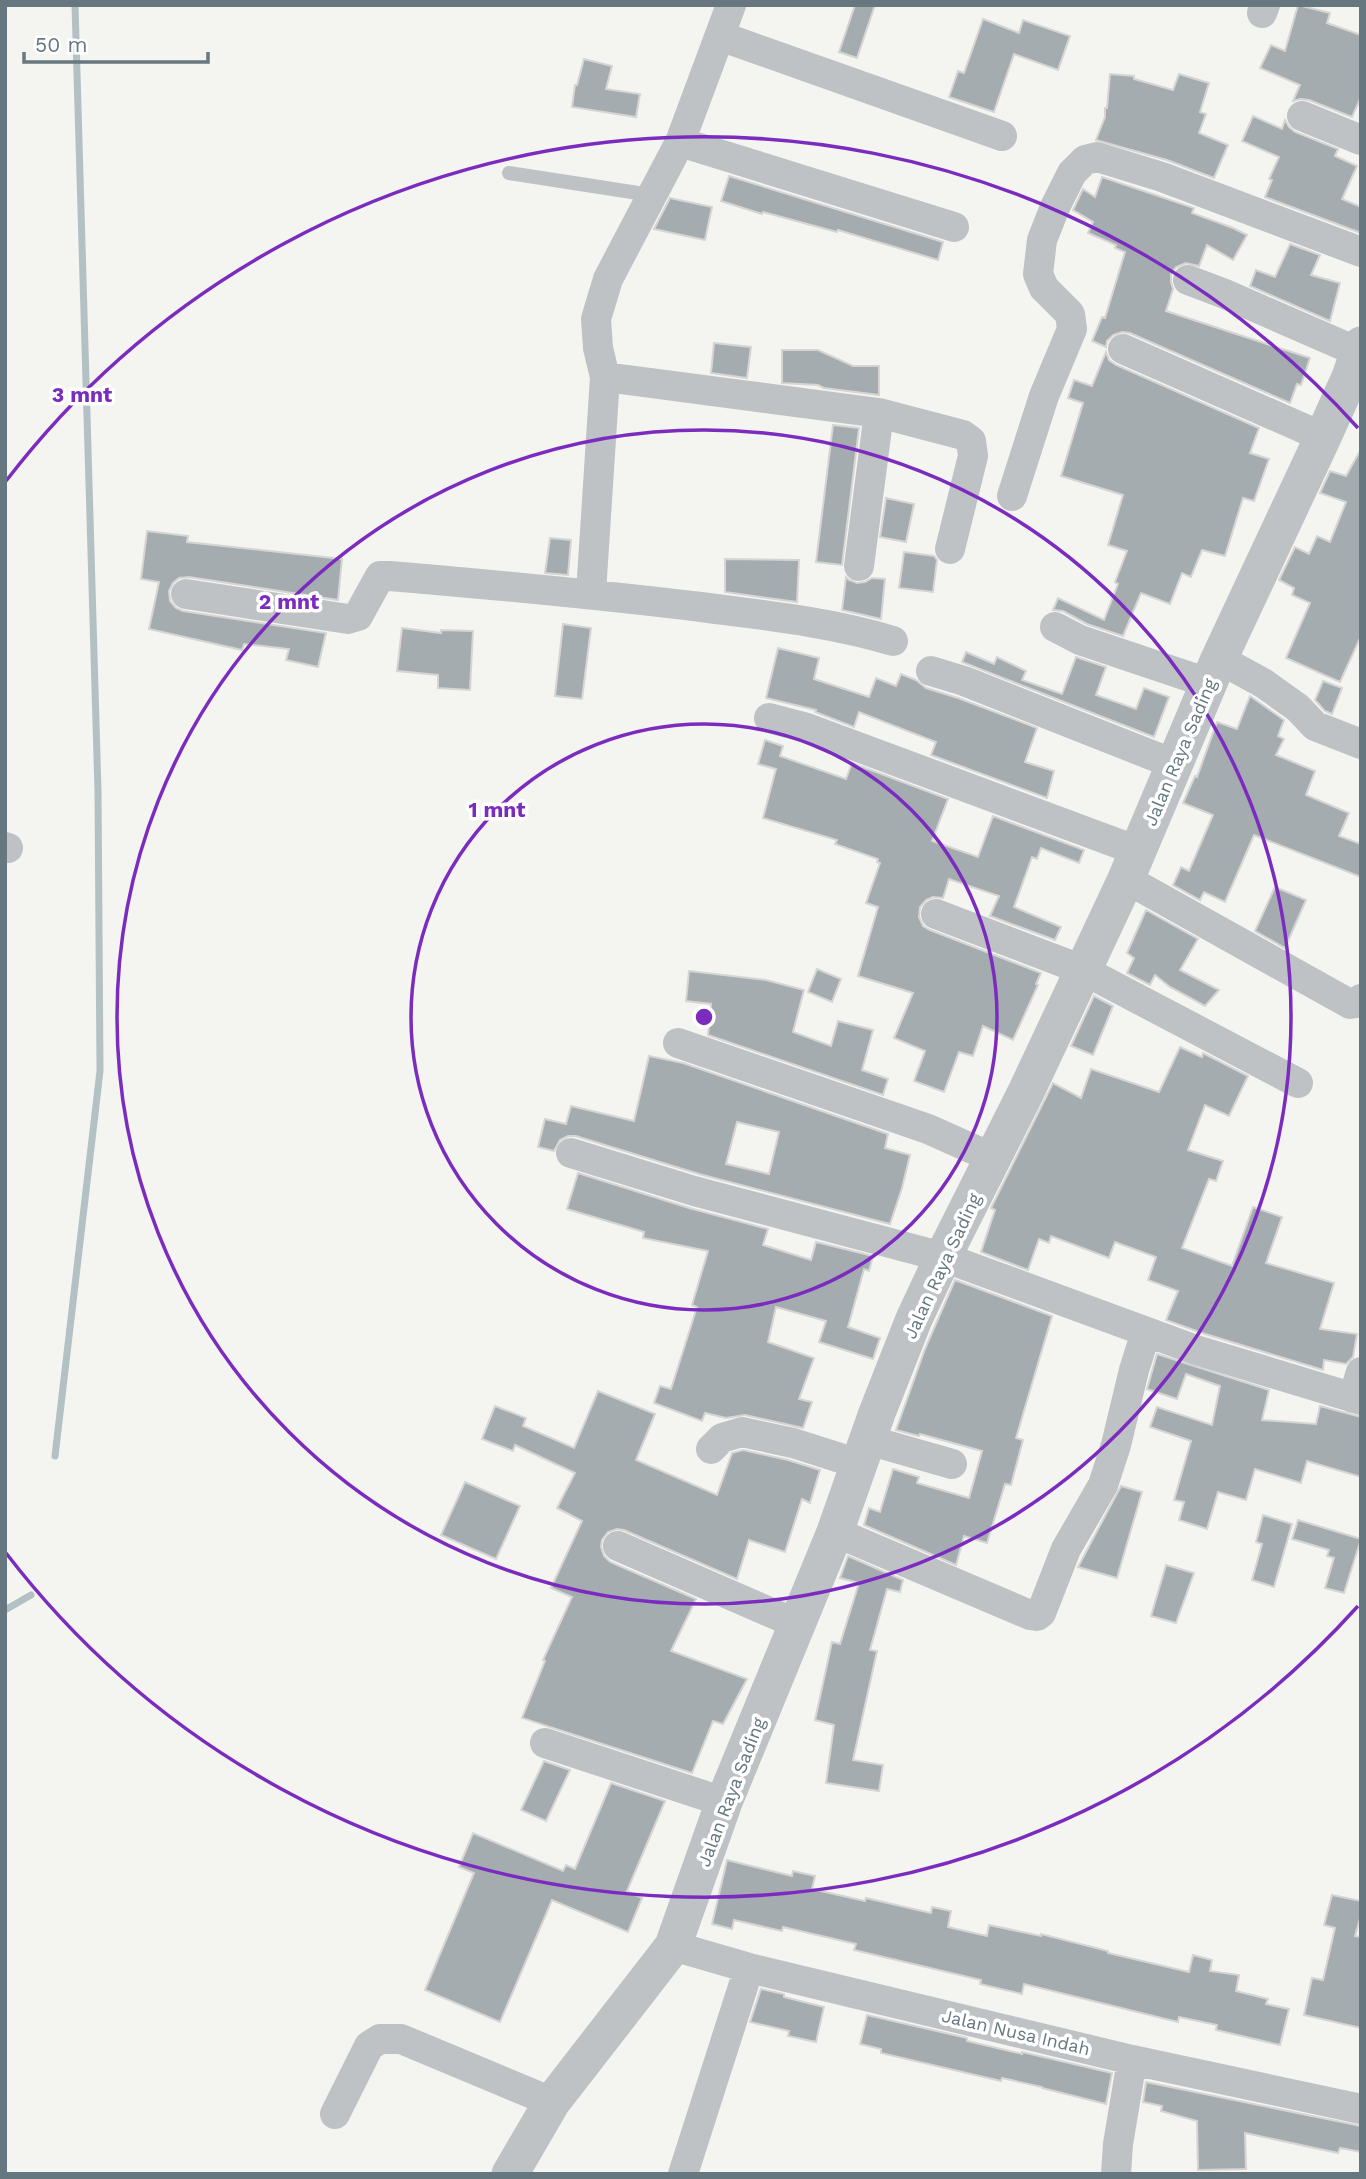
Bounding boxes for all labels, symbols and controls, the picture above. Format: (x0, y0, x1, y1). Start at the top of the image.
scale bar (24, 21, 208, 65)
text: 50 m (35, 32, 87, 57)
text: 3 mnt (52, 382, 112, 407)
text: 2 mnt (259, 589, 319, 614)
street label: Jalan Raya Sading (1139, 675, 1221, 829)
text: 1 mnt (469, 797, 525, 822)
centre of rings (692, 1005, 716, 1029)
street label: Jalan Raya Sading (899, 1190, 985, 1342)
street label: Jalan Raya Sading (693, 1714, 769, 1870)
street label: Jalan Nusa Indah (940, 2005, 1092, 2059)

